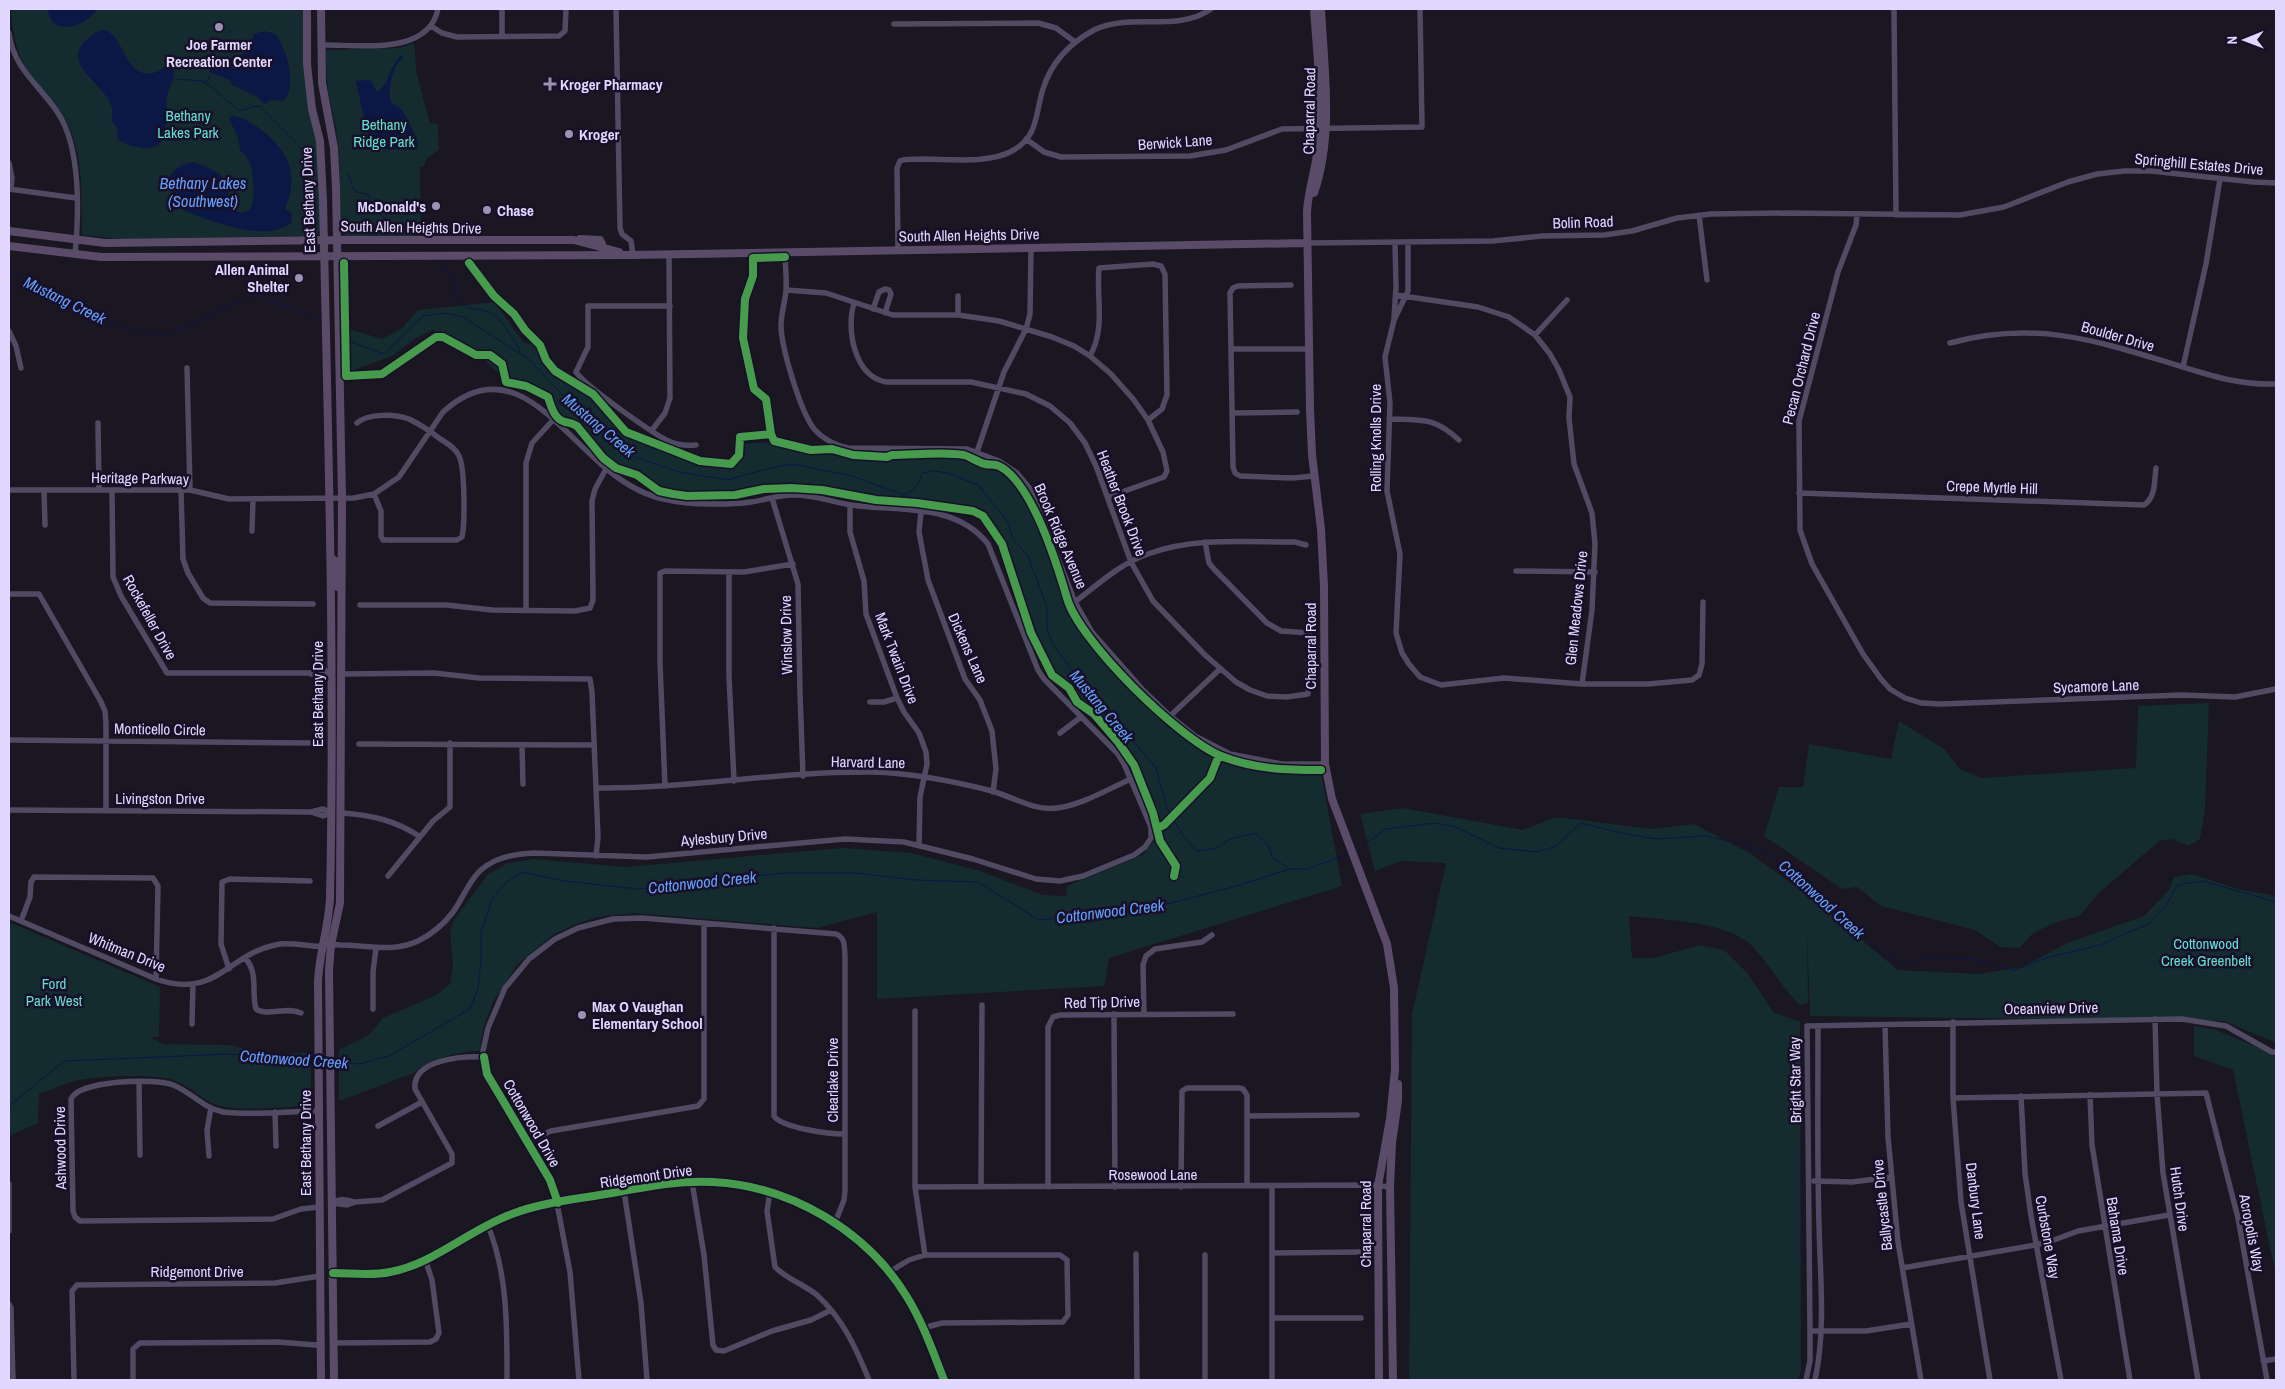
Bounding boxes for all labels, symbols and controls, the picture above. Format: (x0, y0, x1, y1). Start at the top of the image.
north arrow (2220, 15, 2270, 65)
marker: Joe Farmer Recreation Center (213, 21, 225, 33)
place label: Joe Farmer Recreation Center (166, 34, 272, 72)
text: N (2223, 36, 2241, 45)
street label: Chaparral Road (1298, 67, 1320, 155)
place label: Kroger Pharmacy (560, 74, 663, 95)
marker: Kroger Pharmacy (544, 78, 556, 90)
park label: Bethany Lakes Park (157, 105, 220, 143)
park label: Bethany Ridge Park (353, 114, 416, 152)
place label: Kroger (579, 124, 620, 145)
marker: Kroger (563, 128, 575, 140)
street label: Berwick Lane (1137, 129, 1213, 155)
street label: East Bethany Drive (296, 147, 320, 253)
street label: Springhill Estates Drive (2134, 148, 2264, 180)
water label: Bethany Lakes (Southwest) (160, 172, 247, 212)
place label: McDonald's (357, 196, 426, 217)
marker: McDonald's (430, 200, 442, 212)
place label: Chase (497, 200, 534, 221)
marker: Chase (481, 204, 493, 216)
street label: Bolin Road (1552, 210, 1614, 234)
street label: South Allen Heights Drive (340, 215, 482, 239)
street label: South Allen Heights Drive (898, 223, 1040, 247)
place label: Allen Animal Shelter (215, 259, 289, 297)
water label: Mustang Creek (20, 271, 110, 330)
marker: Allen Animal Shelter (293, 272, 305, 284)
street label: Pecan Orchard Drive (1777, 309, 1825, 427)
street label: Boulder Drive (2079, 316, 2157, 356)
street label: Rolling Knolls Drive (1365, 384, 1386, 492)
water label: Mustang Creek (558, 388, 640, 462)
street label: Heather Brook Drive (1092, 447, 1152, 559)
street label: Heritage Parkway (91, 467, 190, 489)
street label: Crepe Myrtle Hill (1946, 475, 2038, 499)
street label: Brook Ridge Avenue (1029, 480, 1093, 592)
street label: Glen Meadows Drive (1560, 550, 1592, 666)
street label: Rockefeller Drive (118, 571, 182, 663)
street label: Winslow Drive (775, 595, 797, 675)
street label: Chaparral Road (1300, 603, 1321, 689)
street label: Mark Twain Drive (870, 609, 924, 707)
street label: Dickens Lane (943, 609, 993, 687)
street label: East Bethany Drive (307, 641, 328, 747)
water label: Mustang Creek (1065, 665, 1139, 747)
street label: Sycamore Lane (2053, 674, 2140, 698)
street label: Monticello Circle (114, 718, 206, 740)
street label: Harvard Lane (831, 751, 906, 773)
street label: Livingston Drive (115, 788, 205, 809)
street label: Aylesbury Drive (679, 823, 768, 851)
water label: Cottonwood Creek (1774, 854, 1870, 944)
water label: Cottonwood Creek (647, 865, 758, 899)
water label: Cottonwood Creek (1055, 893, 1166, 929)
street label: Whitman Drive (85, 927, 169, 977)
park label: Cottonwood Creek Greenbelt (2161, 933, 2252, 971)
park label: Ford Park West (26, 973, 83, 1011)
street label: Red Tip Drive (1064, 991, 1140, 1013)
place label: Max O Vaughan Elementary School (592, 996, 703, 1034)
street label: Oceanview Drive (2004, 997, 2098, 1019)
marker: Max O Vaughan Elementary School (576, 1009, 588, 1021)
street label: Bright Star Way (1784, 1036, 1806, 1123)
street label: Clearlake Drive (822, 1037, 843, 1122)
water label: Cottonwood Creek (239, 1044, 349, 1074)
street label: Cottonwood Drive (498, 1075, 566, 1171)
street label: East Bethany Drive (295, 1090, 316, 1196)
street label: Ashwood Drive (49, 1106, 71, 1191)
street label: Ballycastle Drive (1867, 1158, 1897, 1252)
street label: Ridgemont Drive (598, 1159, 694, 1193)
street label: Danbury Lane (1961, 1161, 1991, 1241)
street label: Rosewood Lane (1109, 1164, 1198, 1185)
street label: Hutch Drive (2165, 1165, 2195, 1233)
street label: Chaparral Road (1355, 1181, 1376, 1267)
street label: Acropolis Way (2234, 1191, 2270, 1275)
street label: Curbstone Way (2030, 1194, 2066, 1281)
street label: Bahama Drive (2101, 1196, 2135, 1277)
street label: Ridgemont Drive (151, 1261, 244, 1282)

